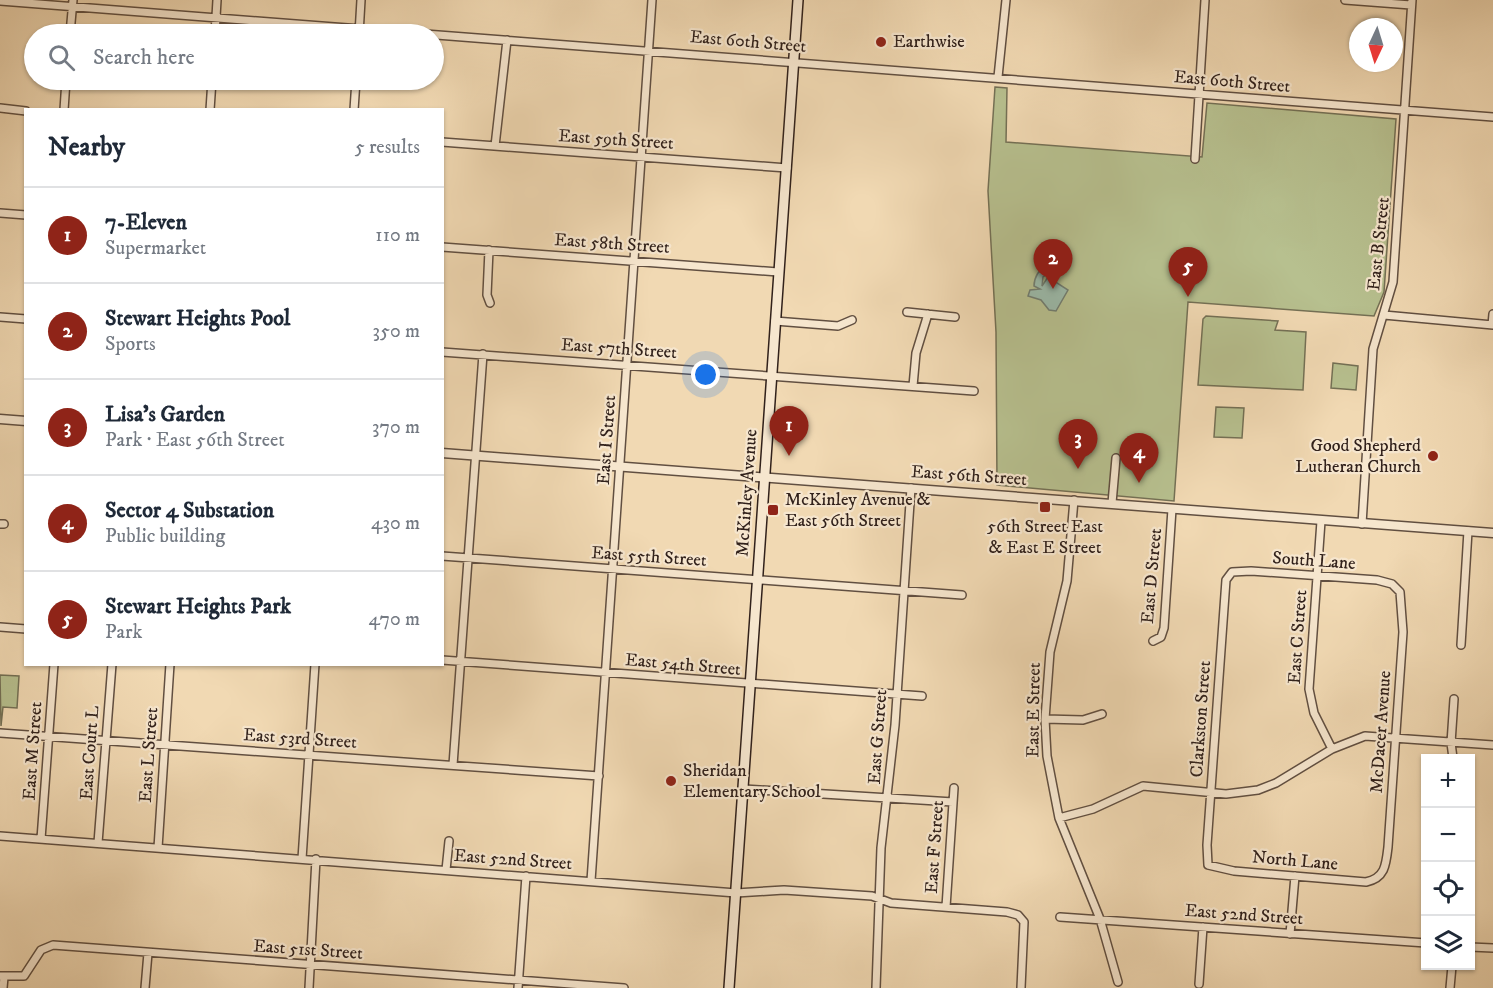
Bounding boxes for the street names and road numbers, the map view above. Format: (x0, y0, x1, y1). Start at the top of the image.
street label: East 60th Street (689, 26, 807, 58)
street label: East 60th Street (1173, 66, 1291, 98)
street label: East 59th Street (558, 125, 675, 155)
street label: East B Street (1363, 196, 1395, 292)
street label: East 58th Street (554, 229, 671, 259)
street label: East 57th Street (560, 334, 678, 364)
street label: East I Street (593, 394, 621, 486)
street label: McKinley Avenue (732, 429, 762, 557)
street label: East 56th Street (910, 461, 1028, 491)
street label: East D Street (1137, 527, 1167, 625)
street label: East 55th Street (591, 542, 708, 572)
street label: South Lane (1272, 547, 1356, 575)
street label: East C Street (1284, 589, 1312, 685)
street label: East 54th Street (624, 649, 742, 681)
street label: Clarkston Street (1186, 660, 1216, 778)
street label: East E Street (1022, 662, 1046, 758)
street label: McDacer Avenue (1366, 670, 1396, 794)
street label: East G Street (864, 689, 892, 785)
street label: East M Street (19, 701, 47, 801)
street label: East Court L (76, 705, 104, 801)
street label: East L Street (135, 706, 163, 803)
street label: East 53rd Street (242, 724, 358, 754)
street label: East F Street (921, 799, 949, 894)
street label: East 52nd Street (453, 845, 573, 875)
street label: North Lane (1251, 846, 1339, 876)
street label: East 52nd Street (1184, 900, 1304, 930)
street label: East 51st Street (252, 935, 364, 965)

